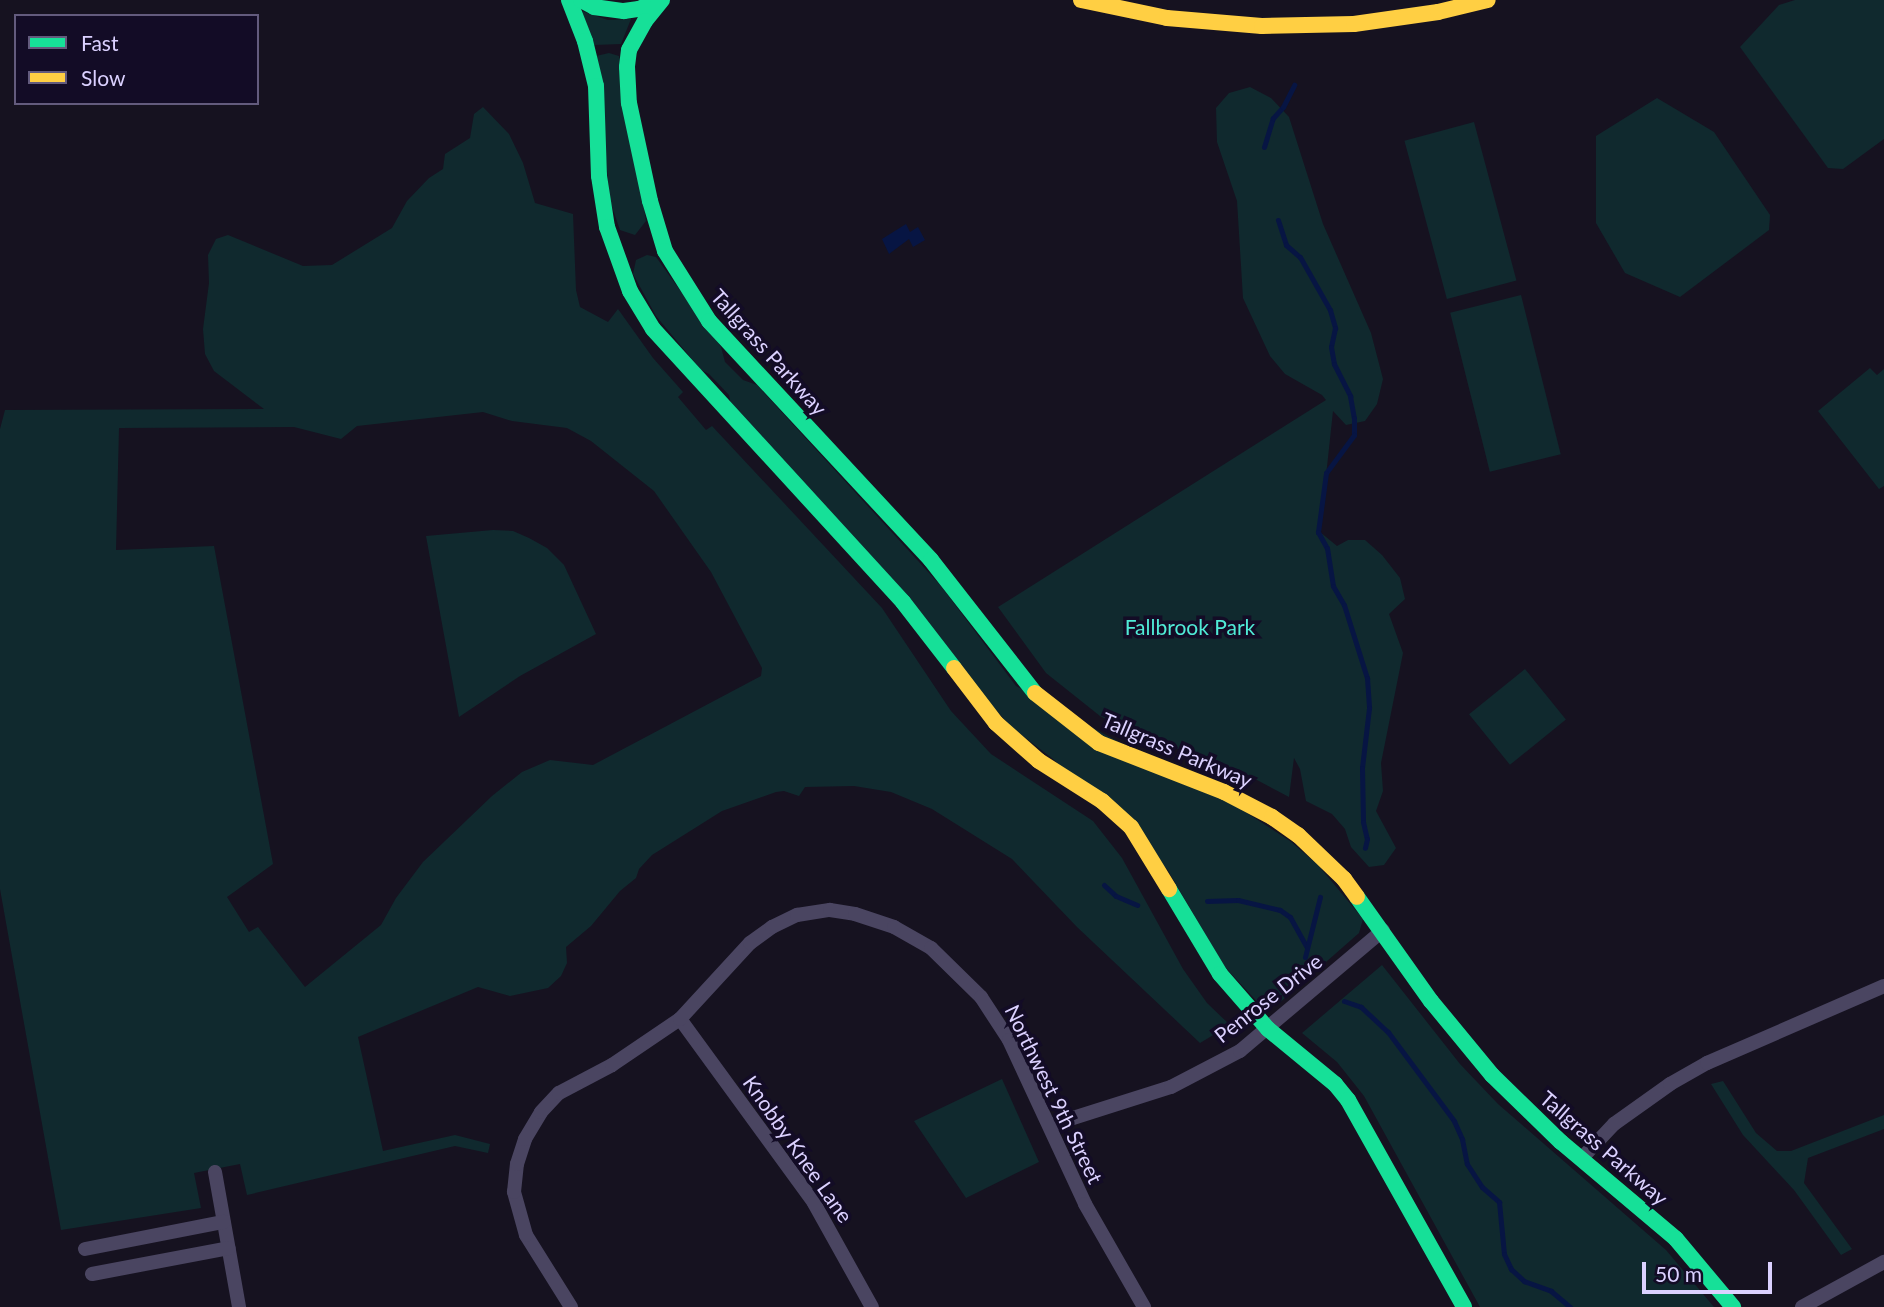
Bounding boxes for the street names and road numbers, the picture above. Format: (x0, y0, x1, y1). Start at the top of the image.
street label: Tallgrass Parkway (706, 284, 832, 420)
street label: Tallgrass Parkway (1098, 707, 1256, 793)
street label: Penrose Drive (1209, 948, 1327, 1048)
street label: Northwest 9th Street (1000, 1000, 1108, 1188)
street label: Knobby Knee Lane (738, 1070, 858, 1228)
street label: Tallgrass Parkway (1535, 1086, 1673, 1210)

